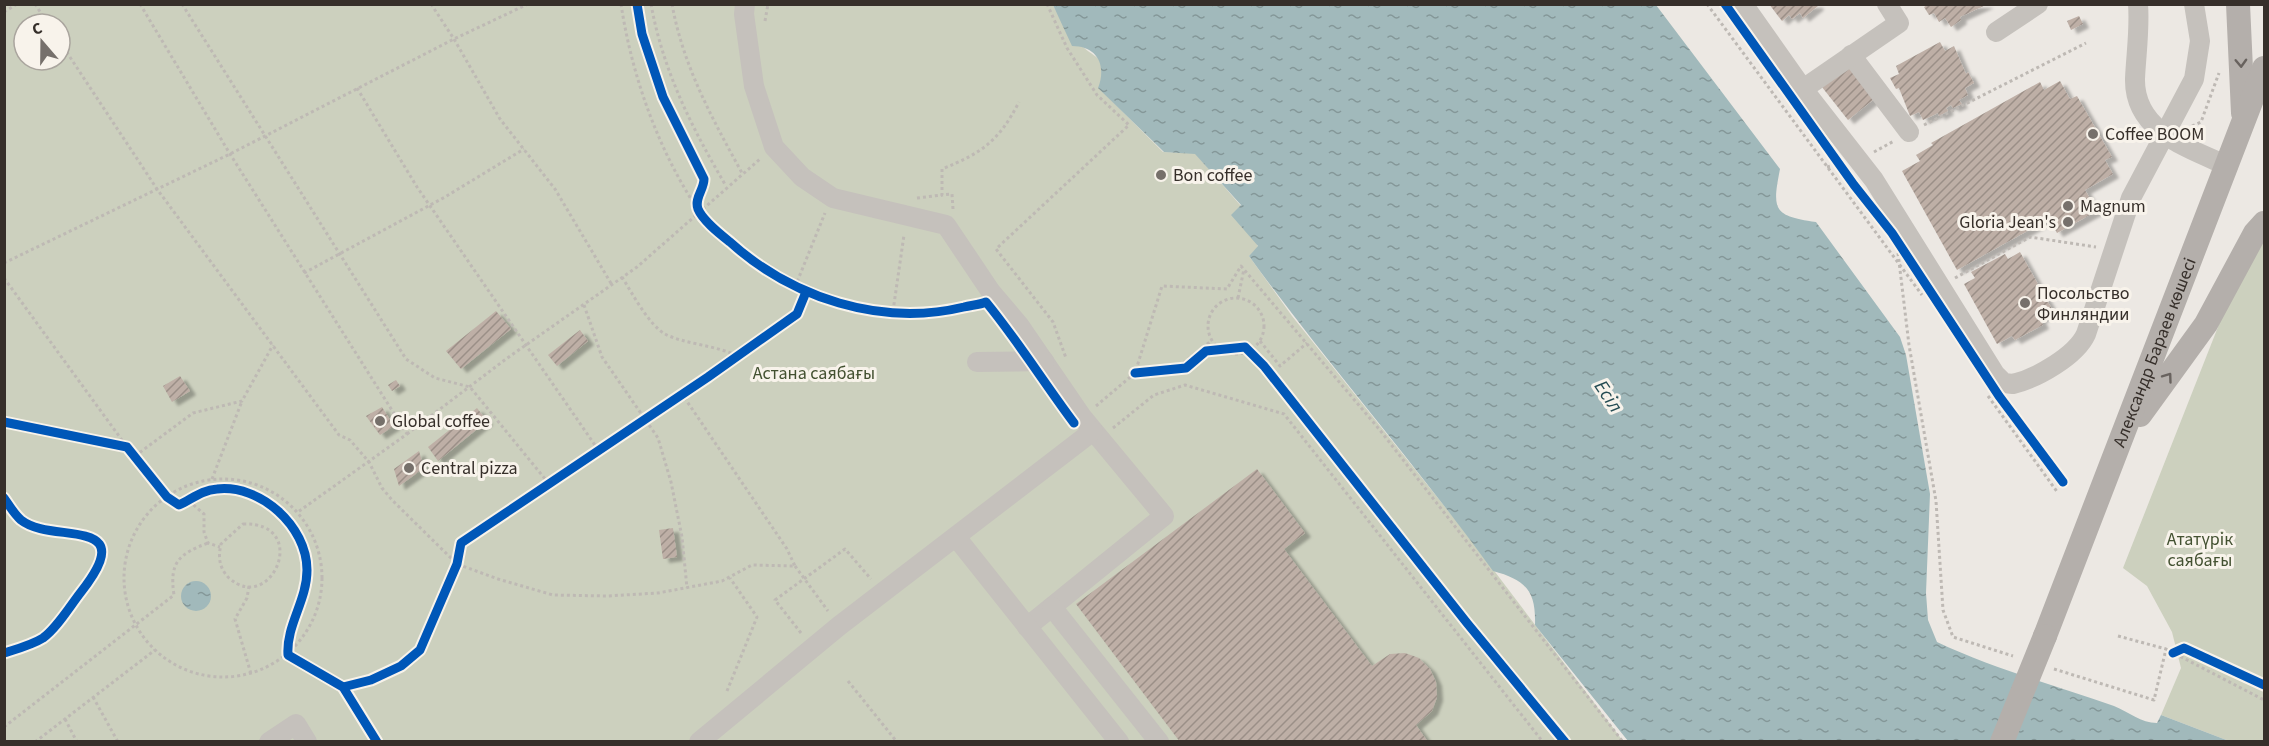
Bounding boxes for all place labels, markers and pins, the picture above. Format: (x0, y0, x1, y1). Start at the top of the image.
place label: Coffee BOOM (2105, 122, 2204, 147)
marker: Coffee BOOM (2086, 127, 2100, 141)
place label: Bon coffee (1173, 163, 1252, 188)
marker: Bon coffee (1154, 168, 1168, 182)
place label: Magnum (2080, 194, 2146, 219)
marker: Magnum (2061, 199, 2075, 213)
place label: Gloria Jean's (1959, 210, 2056, 235)
marker: Gloria Jean's (2061, 215, 2075, 229)
place label: Посольство Финляндии (2037, 281, 2130, 327)
marker: Посольство Финляндии (2018, 296, 2032, 310)
place label: Global coffee (392, 409, 490, 434)
marker: Global coffee (373, 414, 387, 428)
place label: Central pizza (421, 456, 518, 481)
marker: Central pizza (402, 461, 416, 475)

